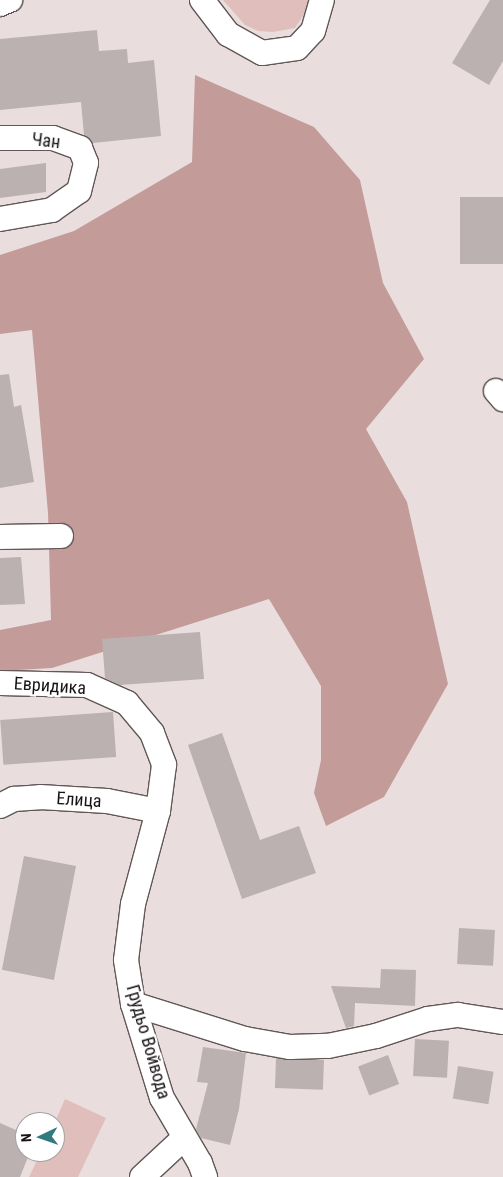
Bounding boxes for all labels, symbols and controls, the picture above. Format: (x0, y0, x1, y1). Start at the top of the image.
street label: Чан (30, 129, 62, 153)
street label: Евридика (13, 673, 87, 699)
street label: Елица (56, 788, 102, 812)
street label: Грудьо Войвода (121, 982, 175, 1102)
north arrow (15, 1112, 65, 1162)
text: N (18, 1133, 34, 1142)

